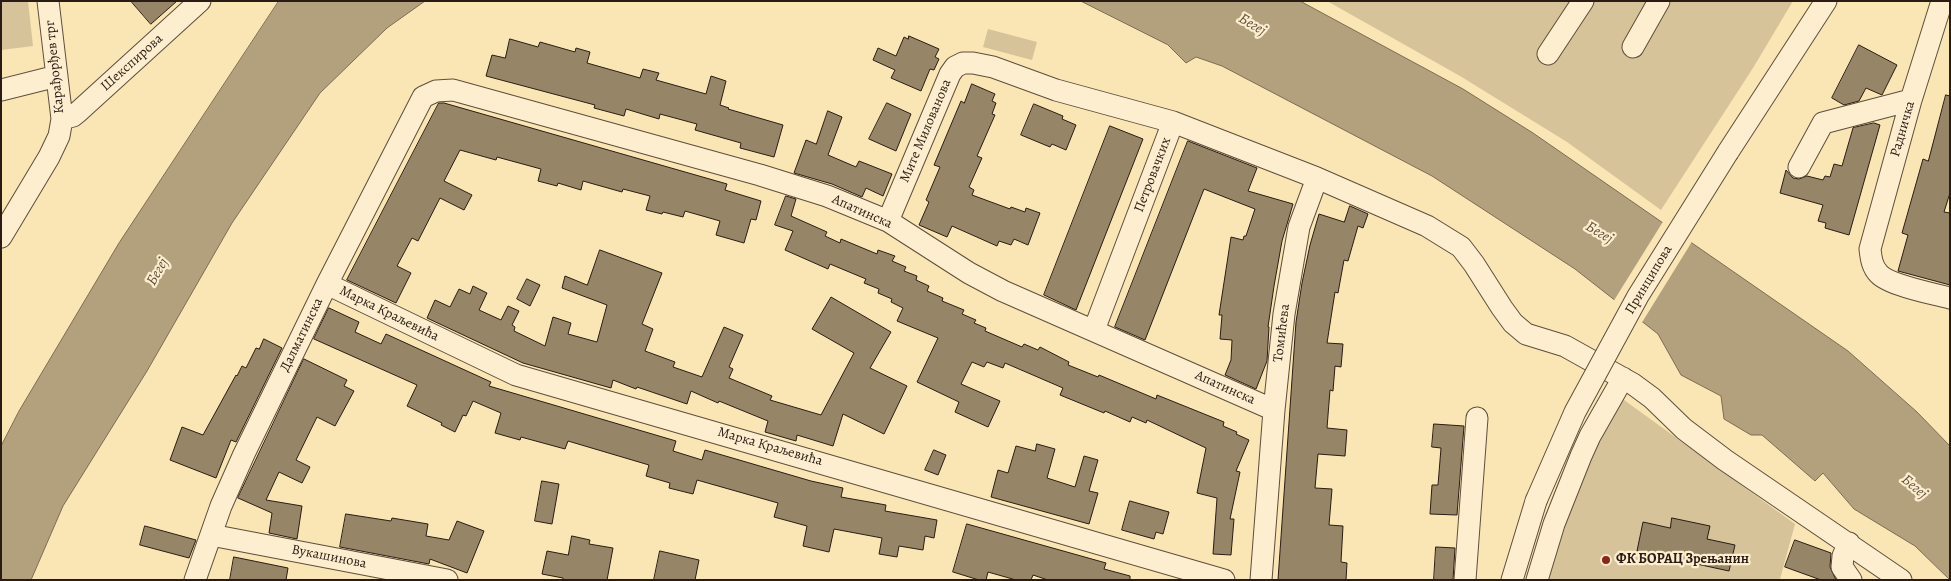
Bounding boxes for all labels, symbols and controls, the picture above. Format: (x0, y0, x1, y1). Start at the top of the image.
water label: Бегеј (1235, 10, 1269, 40)
street label: Карађорђев трг (42, 20, 68, 114)
street label: Шекспирова (97, 31, 167, 95)
street label: Мите Милованова (897, 77, 955, 185)
street label: Радничка (1887, 99, 1919, 159)
street label: Петровачких (1131, 135, 1175, 215)
street label: Апатинска (829, 191, 895, 233)
water label: Бегеј (1582, 218, 1616, 248)
street label: Принципова (1622, 242, 1676, 318)
water label: Бегеј (143, 255, 173, 289)
street label: Марка Краљевића (337, 283, 441, 345)
street label: Далматинска (277, 295, 327, 375)
street label: Томићева (1270, 303, 1294, 363)
street label: Апатинска (1192, 367, 1258, 409)
street label: Марка Краљевића (716, 424, 824, 470)
water label: Бегеј (1897, 471, 1931, 503)
street label: Вукашинова (290, 542, 368, 572)
place label: ФК БОРАЦ Зрењанин (1616, 552, 1749, 568)
marker: ФК БОРАЦ Зрењанин (1600, 554, 1612, 566)

